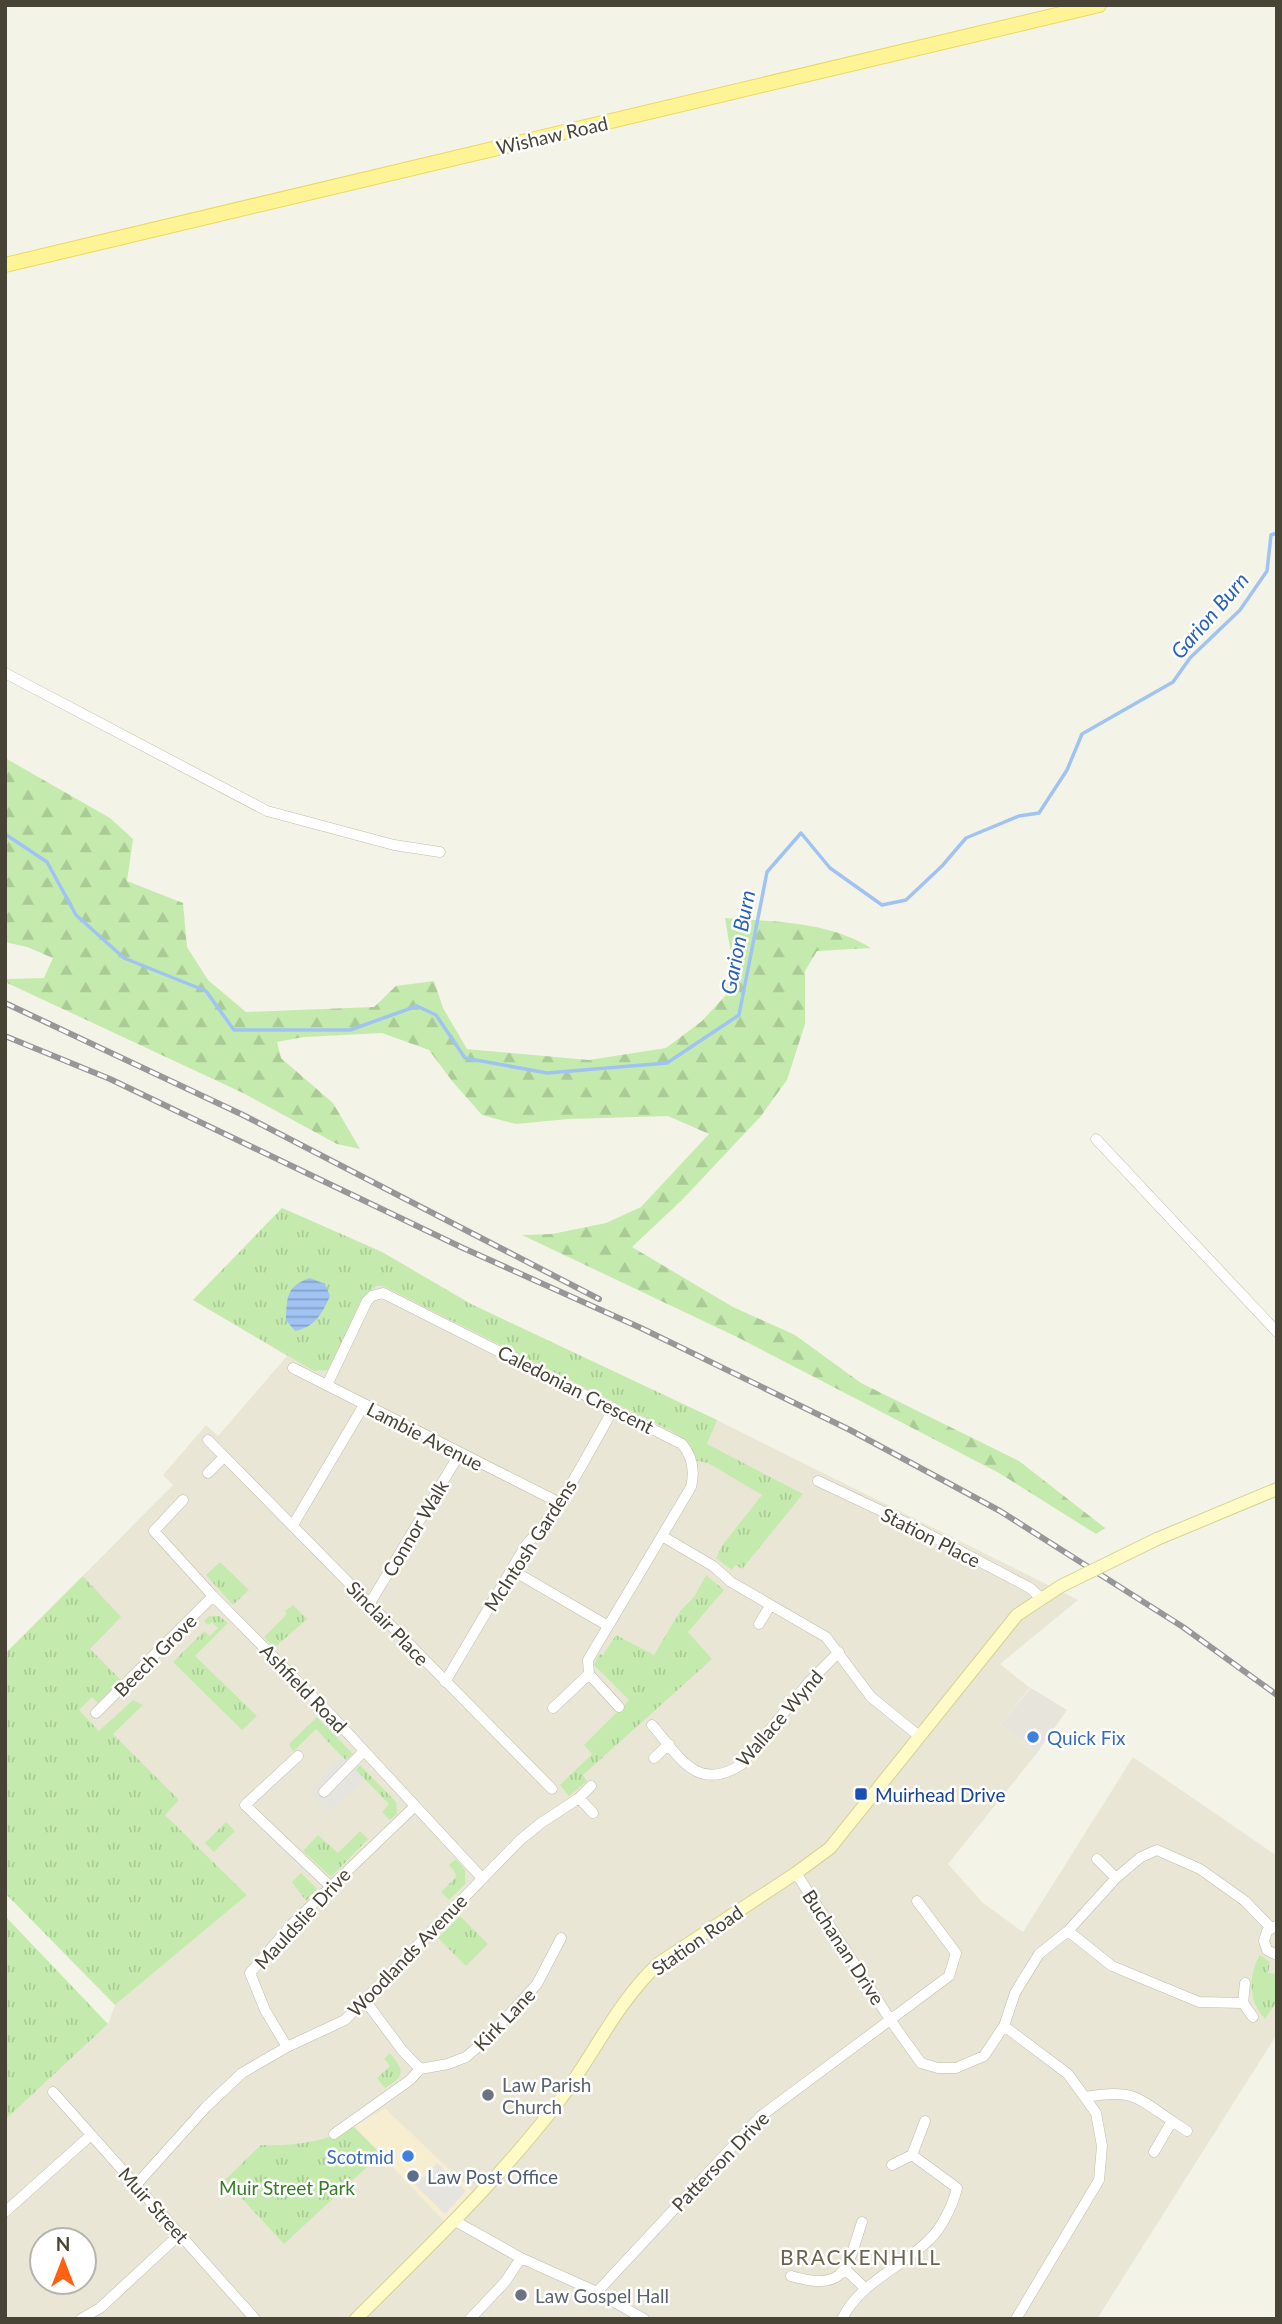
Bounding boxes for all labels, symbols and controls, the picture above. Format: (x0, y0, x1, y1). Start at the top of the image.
street label: Wishaw Road (494, 111, 610, 159)
water label: Garion Burn (1165, 567, 1253, 663)
water label: Garion Burn (715, 888, 759, 996)
street label: Caledonian Crescent (494, 1340, 658, 1438)
street label: Lambie Avenue (363, 1397, 487, 1475)
street label: Connor Walk (377, 1475, 453, 1580)
street label: McIntosh Gardens (479, 1475, 581, 1615)
street label: Station Place (878, 1502, 984, 1572)
street label: Sinclair Place (342, 1576, 434, 1670)
street label: Beech Grove (109, 1609, 201, 1701)
street label: Ashfield Road (256, 1639, 352, 1737)
street label: Wallace Wynd (731, 1665, 827, 1771)
place label: Quick Fix (1047, 1726, 1126, 1749)
marker: Quick Fix (1025, 1729, 1041, 1745)
place label: Muirhead Drive (875, 1783, 1005, 1806)
marker: Muirhead Drive (853, 1786, 869, 1802)
street label: Mauldslie Drive (249, 1863, 355, 1973)
street label: Buchanan Drive (798, 1885, 890, 2009)
street label: Woodlands Avenue (343, 1889, 471, 2021)
street label: Station Road (647, 1900, 747, 1980)
street label: Kirk Lane (468, 1983, 540, 2055)
place label: Law Parish Church (502, 2073, 591, 2118)
marker: Law Parish Church (480, 2087, 496, 2103)
street label: Patterson Drive (667, 2106, 773, 2216)
place label: Scotmid (327, 2145, 394, 2168)
marker: Scotmid (400, 2148, 416, 2164)
street label: Muir Street (114, 2162, 194, 2248)
place label: Law Post Office (427, 2165, 558, 2188)
marker: Law Post Office (405, 2168, 421, 2184)
park label: Muir Street Park (219, 2176, 355, 2199)
north arrow (28, 2226, 98, 2296)
text: N (56, 2232, 70, 2255)
district label: BRACKENHILL (780, 2244, 942, 2269)
place label: Law Gospel Hall (535, 2284, 669, 2307)
marker: Law Gospel Hall (513, 2287, 529, 2303)

